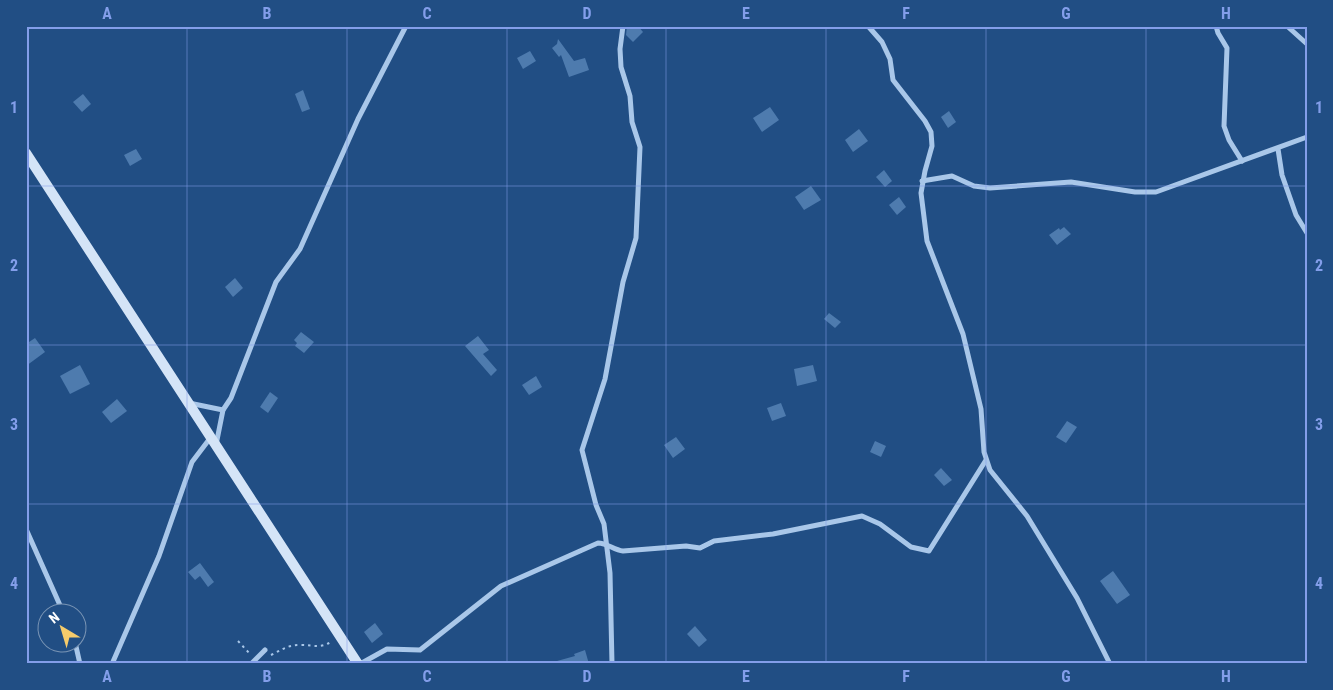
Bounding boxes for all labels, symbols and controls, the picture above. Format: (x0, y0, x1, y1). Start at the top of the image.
text: A (102, 4, 112, 23)
text: B (263, 4, 272, 23)
text: C (422, 4, 432, 23)
text: D (582, 4, 592, 23)
text: E (742, 4, 750, 23)
text: F (902, 4, 910, 23)
text: G (1061, 4, 1071, 23)
text: H (1221, 4, 1231, 23)
text: 1 (10, 98, 18, 117)
text: 1 (1315, 98, 1323, 117)
text: 2 (10, 256, 18, 275)
text: 2 (1315, 256, 1323, 275)
text: 3 (10, 415, 18, 434)
text: 3 (1315, 415, 1323, 434)
text: 4 (10, 574, 18, 593)
text: 4 (1315, 574, 1323, 593)
north arrow (38, 602, 88, 652)
text: N (46, 609, 62, 627)
text: A (102, 667, 112, 686)
text: B (263, 667, 272, 686)
text: C (422, 667, 432, 686)
text: D (582, 667, 592, 686)
text: E (742, 667, 750, 686)
text: F (902, 667, 910, 686)
text: G (1061, 667, 1071, 686)
text: H (1221, 667, 1231, 686)

